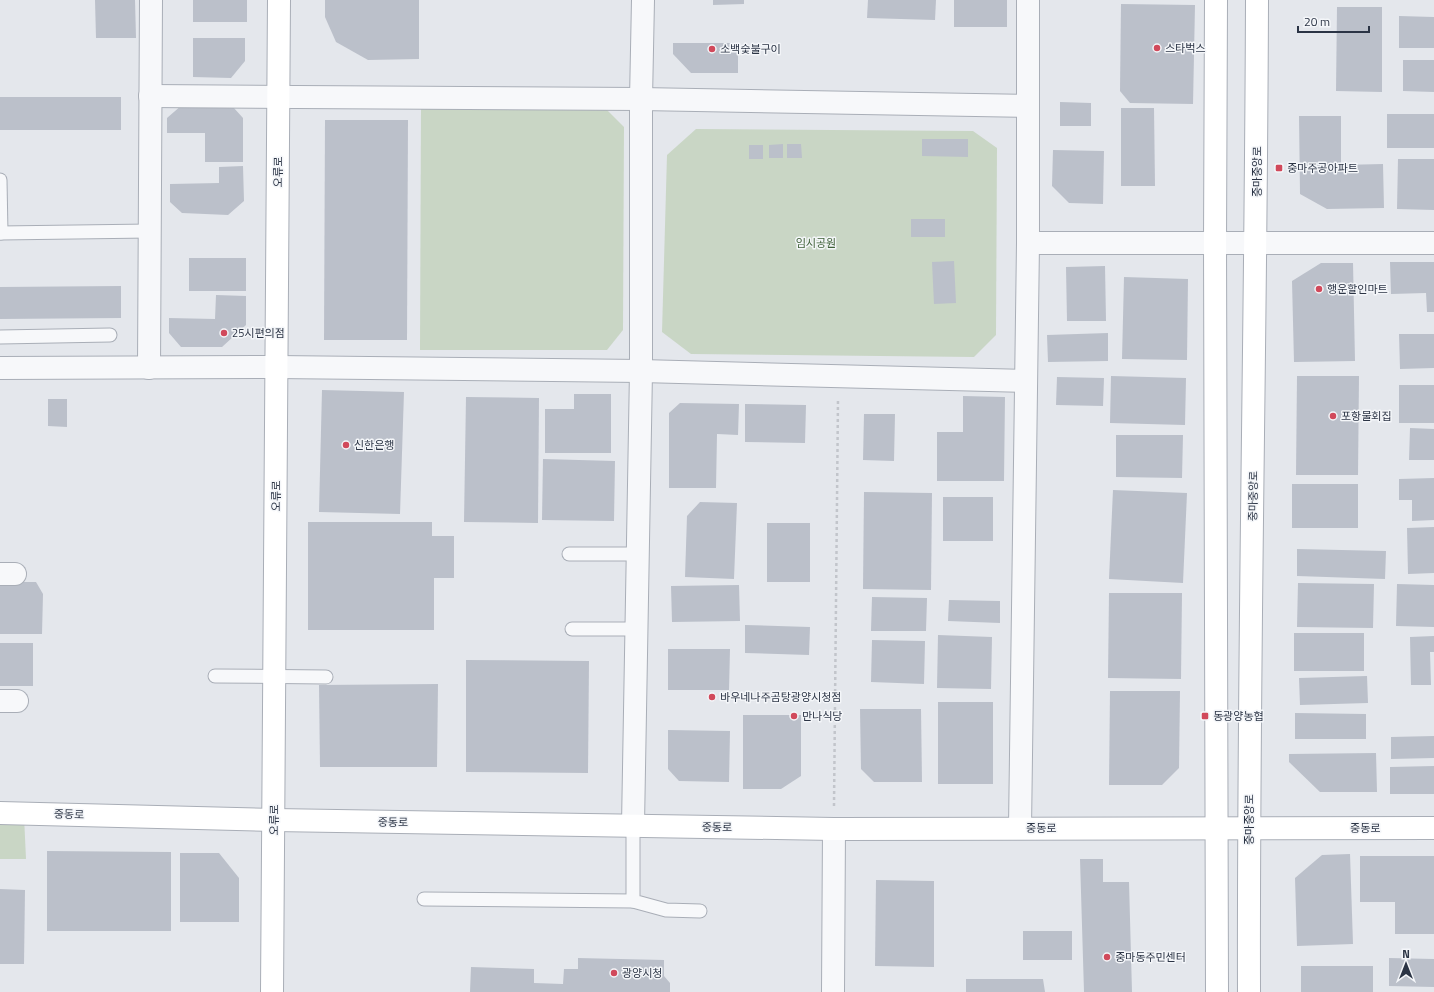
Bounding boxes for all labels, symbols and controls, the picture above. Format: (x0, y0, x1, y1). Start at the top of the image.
scale bar (1298, 8, 1369, 34)
text: 20 m (1304, 12, 1330, 31)
place label: 스타벅스 (1165, 40, 1205, 56)
place label: 소백숯불구이 (720, 41, 781, 57)
marker: 스타벅스 (1152, 43, 1162, 53)
marker: 소백숯불구이 (707, 44, 717, 54)
street label: 중마중앙로 (1249, 147, 1265, 197)
street label: 오류로 (270, 157, 286, 187)
place label: 중마주공아파트 (1287, 160, 1358, 176)
marker: 중마주공아파트 (1274, 163, 1284, 173)
park label: 임시공원 (796, 235, 836, 251)
place label: 행운할인마트 (1327, 281, 1388, 297)
marker: 행운할인마트 (1314, 284, 1324, 294)
place label: 25시편의점 (232, 325, 285, 341)
marker: 25시편의점 (219, 328, 229, 338)
place label: 포항물회집 (1341, 408, 1392, 424)
marker: 포항물회집 (1328, 411, 1338, 421)
place label: 신한은행 (354, 437, 394, 453)
marker: 신한은행 (341, 440, 351, 450)
street label: 중마중앙로 (1245, 471, 1261, 521)
street label: 오류로 (268, 481, 284, 511)
place label: 바우네나주곰탕광양시청점 (720, 689, 841, 705)
marker: 바우네나주곰탕광양시청점 (707, 692, 717, 702)
place label: 만나식당 (802, 708, 842, 724)
place label: 동광양농협 (1213, 708, 1264, 724)
marker: 만나식당 (789, 711, 799, 721)
marker: 동광양농협 (1200, 711, 1210, 721)
street label: 중마중앙로 (1241, 795, 1257, 845)
street label: 중동로 (54, 805, 84, 823)
street label: 오류로 (266, 805, 282, 835)
street label: 중동로 (378, 814, 408, 830)
street label: 중동로 (702, 819, 732, 835)
street label: 중동로 (1026, 820, 1056, 836)
street label: 중동로 (1350, 820, 1380, 836)
north arrow (1386, 944, 1426, 984)
text: N (1402, 946, 1410, 962)
place label: 중마동주민센터 (1115, 949, 1186, 965)
marker: 중마동주민센터 (1102, 952, 1112, 962)
place label: 광양시청 (622, 965, 662, 981)
marker: 광양시청 (609, 968, 619, 978)

